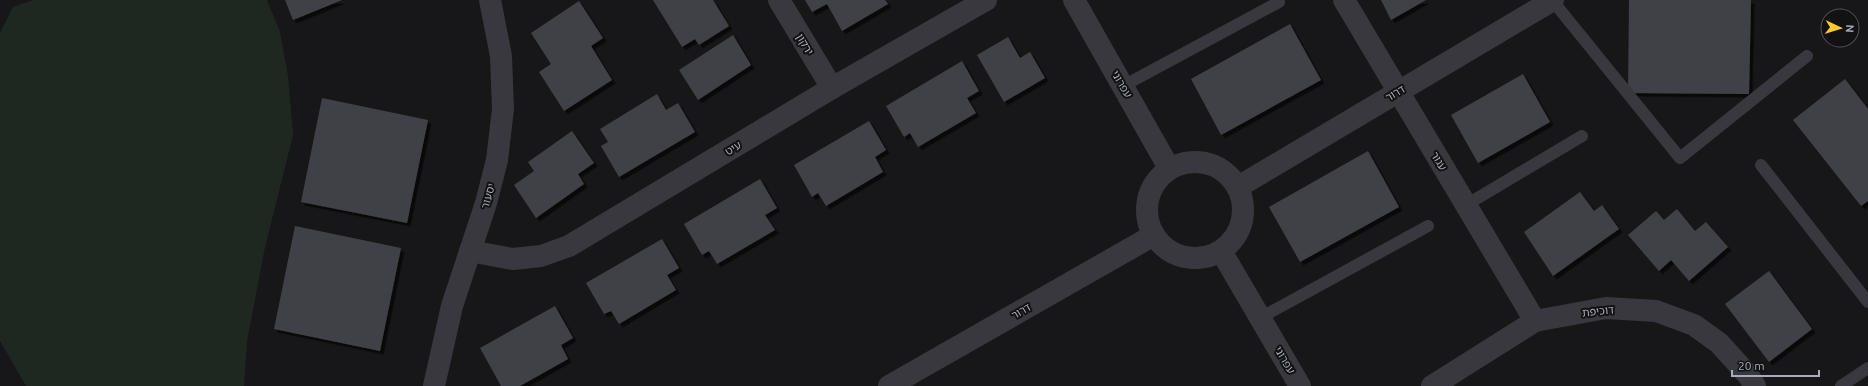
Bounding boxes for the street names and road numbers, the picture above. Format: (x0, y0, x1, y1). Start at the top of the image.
street label: ירקון (794, 31, 816, 57)
street label: עפרוני (1109, 68, 1135, 100)
street label: דרור (1383, 83, 1407, 103)
street label: עיט (723, 139, 743, 157)
street label: עגור (1429, 150, 1449, 172)
street label: יסעור (479, 182, 497, 210)
street label: דרור (1009, 301, 1033, 321)
street label: דוכיפת (1581, 303, 1615, 319)
street label: עפרוני (1272, 344, 1298, 376)

